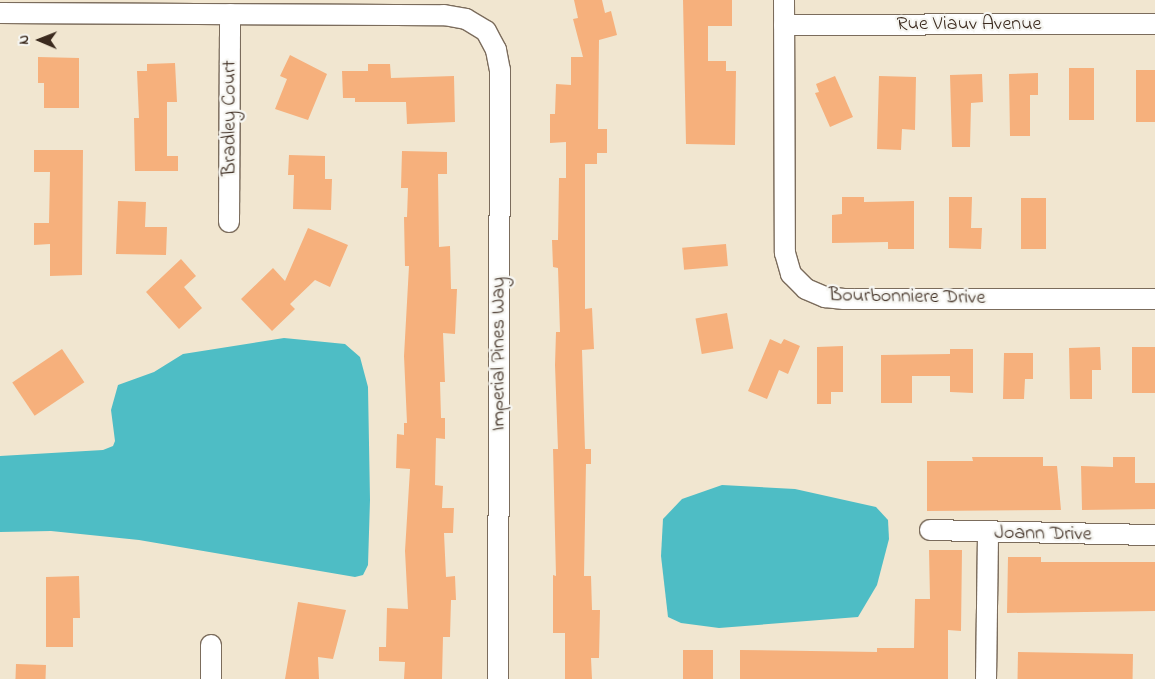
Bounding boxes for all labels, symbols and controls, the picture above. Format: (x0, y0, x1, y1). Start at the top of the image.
street label: Rue Viauv Avenue (896, 12, 1042, 36)
north arrow (15, 15, 65, 65)
text: N (14, 35, 35, 45)
street label: Bradley Court (218, 60, 242, 176)
street label: Imperial Pines Way (487, 277, 511, 431)
street label: Bourbonniere Drive (829, 284, 985, 310)
street label: Joann Drive (994, 521, 1092, 547)

